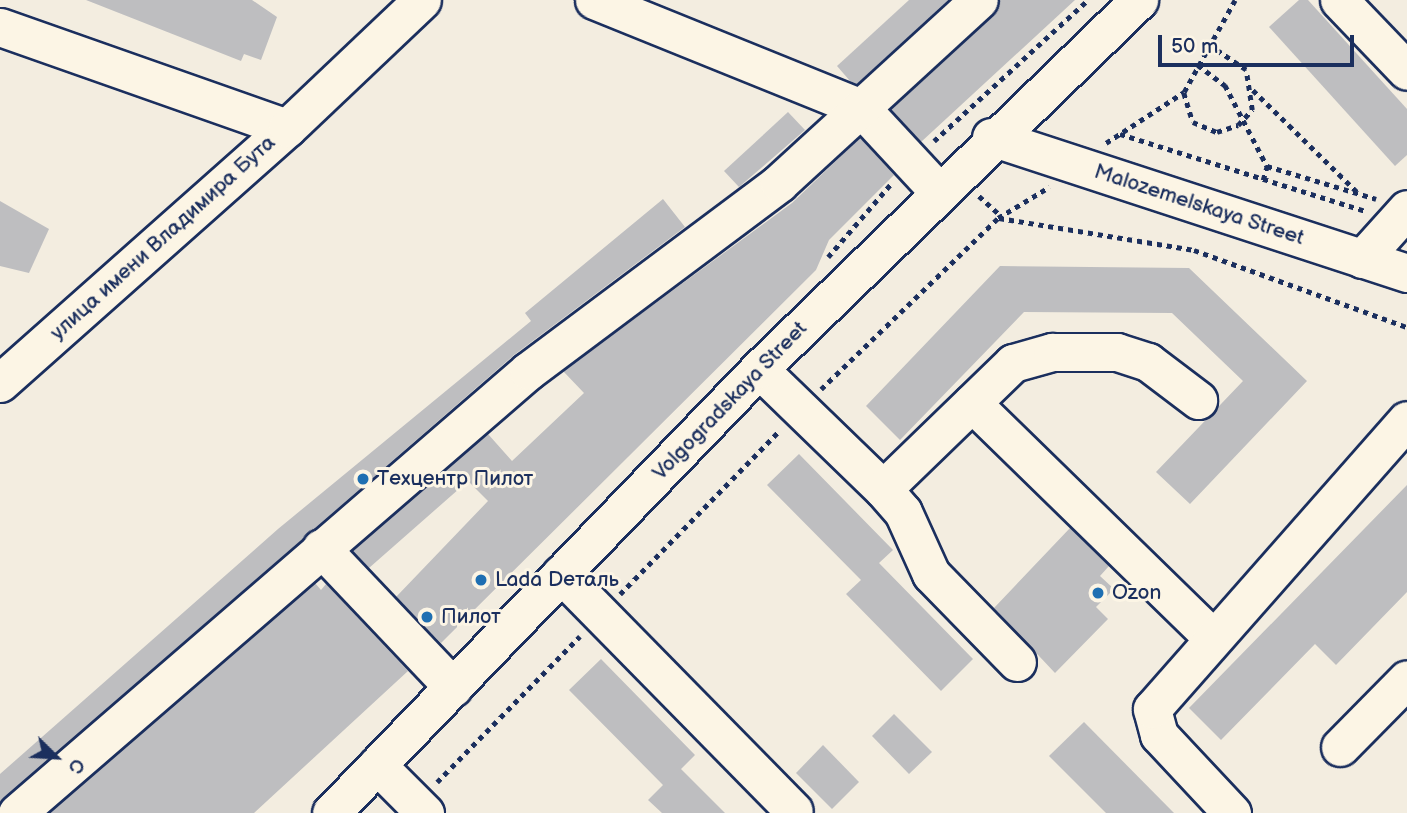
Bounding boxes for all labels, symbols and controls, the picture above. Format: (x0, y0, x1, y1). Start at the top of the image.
scale bar (1162, 21, 1358, 65)
text: 50 m (1171, 34, 1218, 59)
street label: улица имени Владимира Бута (45, 130, 281, 346)
street label: Malozemelskaya Street (1091, 159, 1307, 251)
street label: Volgogradskaya Street (647, 316, 813, 486)
place label: Техцентр Пилот (377, 466, 533, 492)
marker: Техцентр Пилот (355, 471, 371, 487)
place label: Lada Dеталь (495, 567, 619, 593)
marker: Lada Dеталь (473, 572, 489, 588)
place label: Ozon (1112, 580, 1161, 606)
marker: Ozon (1090, 585, 1106, 601)
place label: Пилот (441, 604, 501, 630)
marker: Пилот (419, 609, 435, 625)
north arrow (21, 722, 91, 792)
text: С (62, 755, 89, 776)

